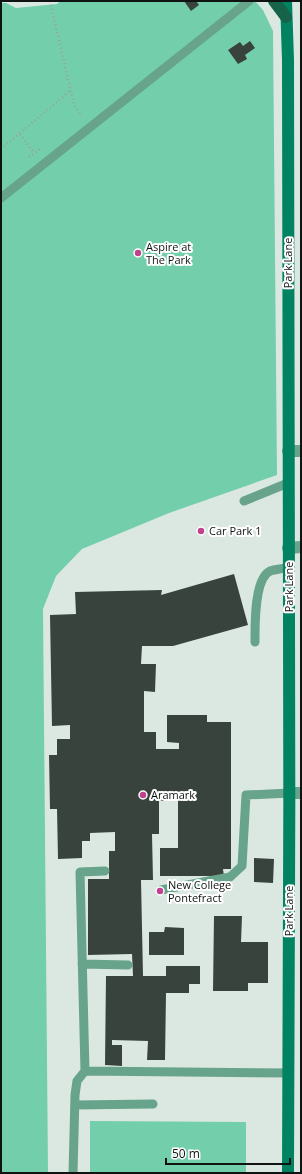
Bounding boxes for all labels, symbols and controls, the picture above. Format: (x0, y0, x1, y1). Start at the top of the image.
street label: Park Lane (280, 238, 295, 288)
place label: Aspire at The Park (146, 239, 191, 267)
marker: Aspire at The Park (133, 248, 143, 258)
place label: Car Park 1 (209, 523, 262, 538)
marker: Car Park 1 (196, 526, 206, 536)
street label: Park Lane (281, 562, 296, 612)
place label: Aramark (151, 787, 195, 802)
marker: Aramark (138, 790, 148, 800)
place label: New College Pontefract (168, 877, 231, 905)
marker: New College Pontefract (155, 886, 165, 896)
street label: Park Lane (281, 886, 296, 936)
scale bar (166, 1140, 290, 1166)
text: 50 m (172, 1145, 200, 1162)

